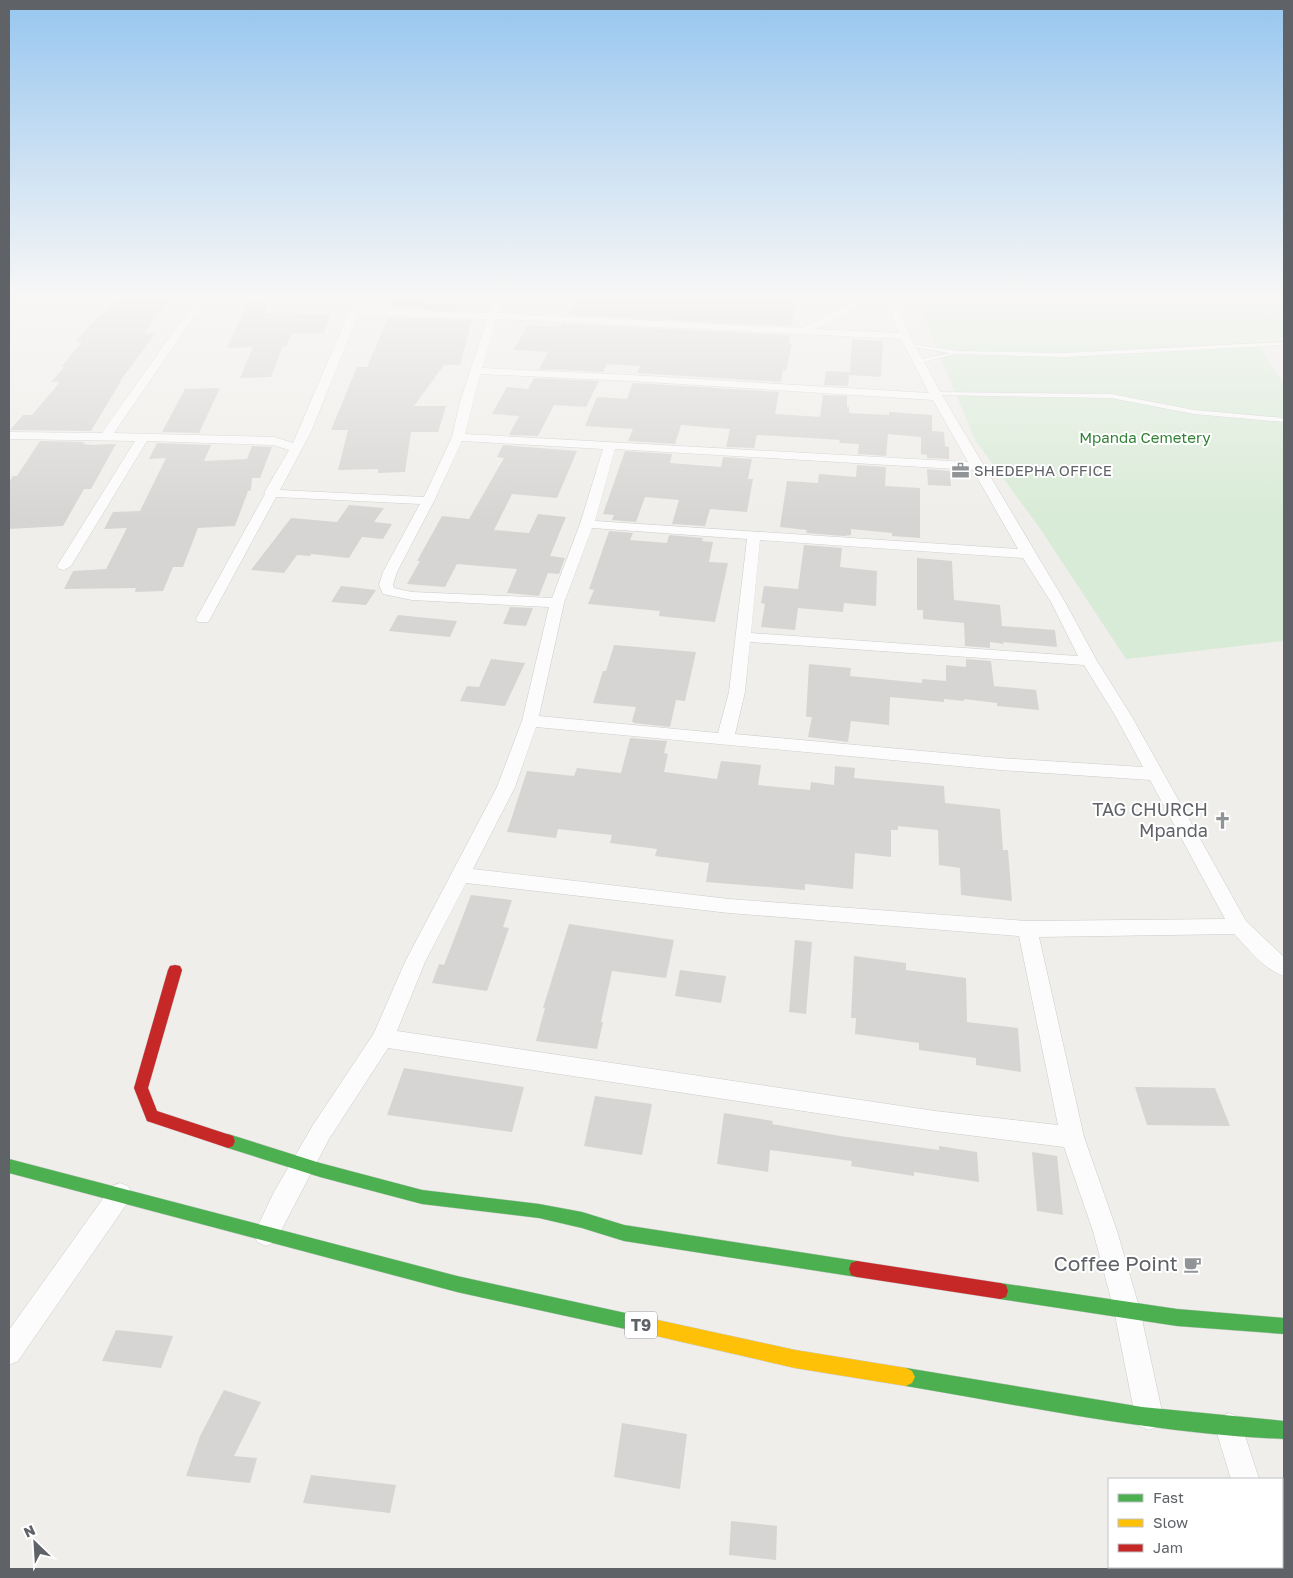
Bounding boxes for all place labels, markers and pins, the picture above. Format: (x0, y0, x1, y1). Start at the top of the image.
office icon: SHEDEPHA OFFICE (950, 461, 970, 481)
place label: SHEDEPHA OFFICE (974, 461, 1112, 479)
place label: TAG CHURCH Mpanda (1092, 798, 1208, 841)
church icon: TAG CHURCH Mpanda (1212, 810, 1232, 830)
place label: Coffee Point (1054, 1250, 1178, 1276)
cafe icon: Coffee Point (1182, 1254, 1202, 1274)

